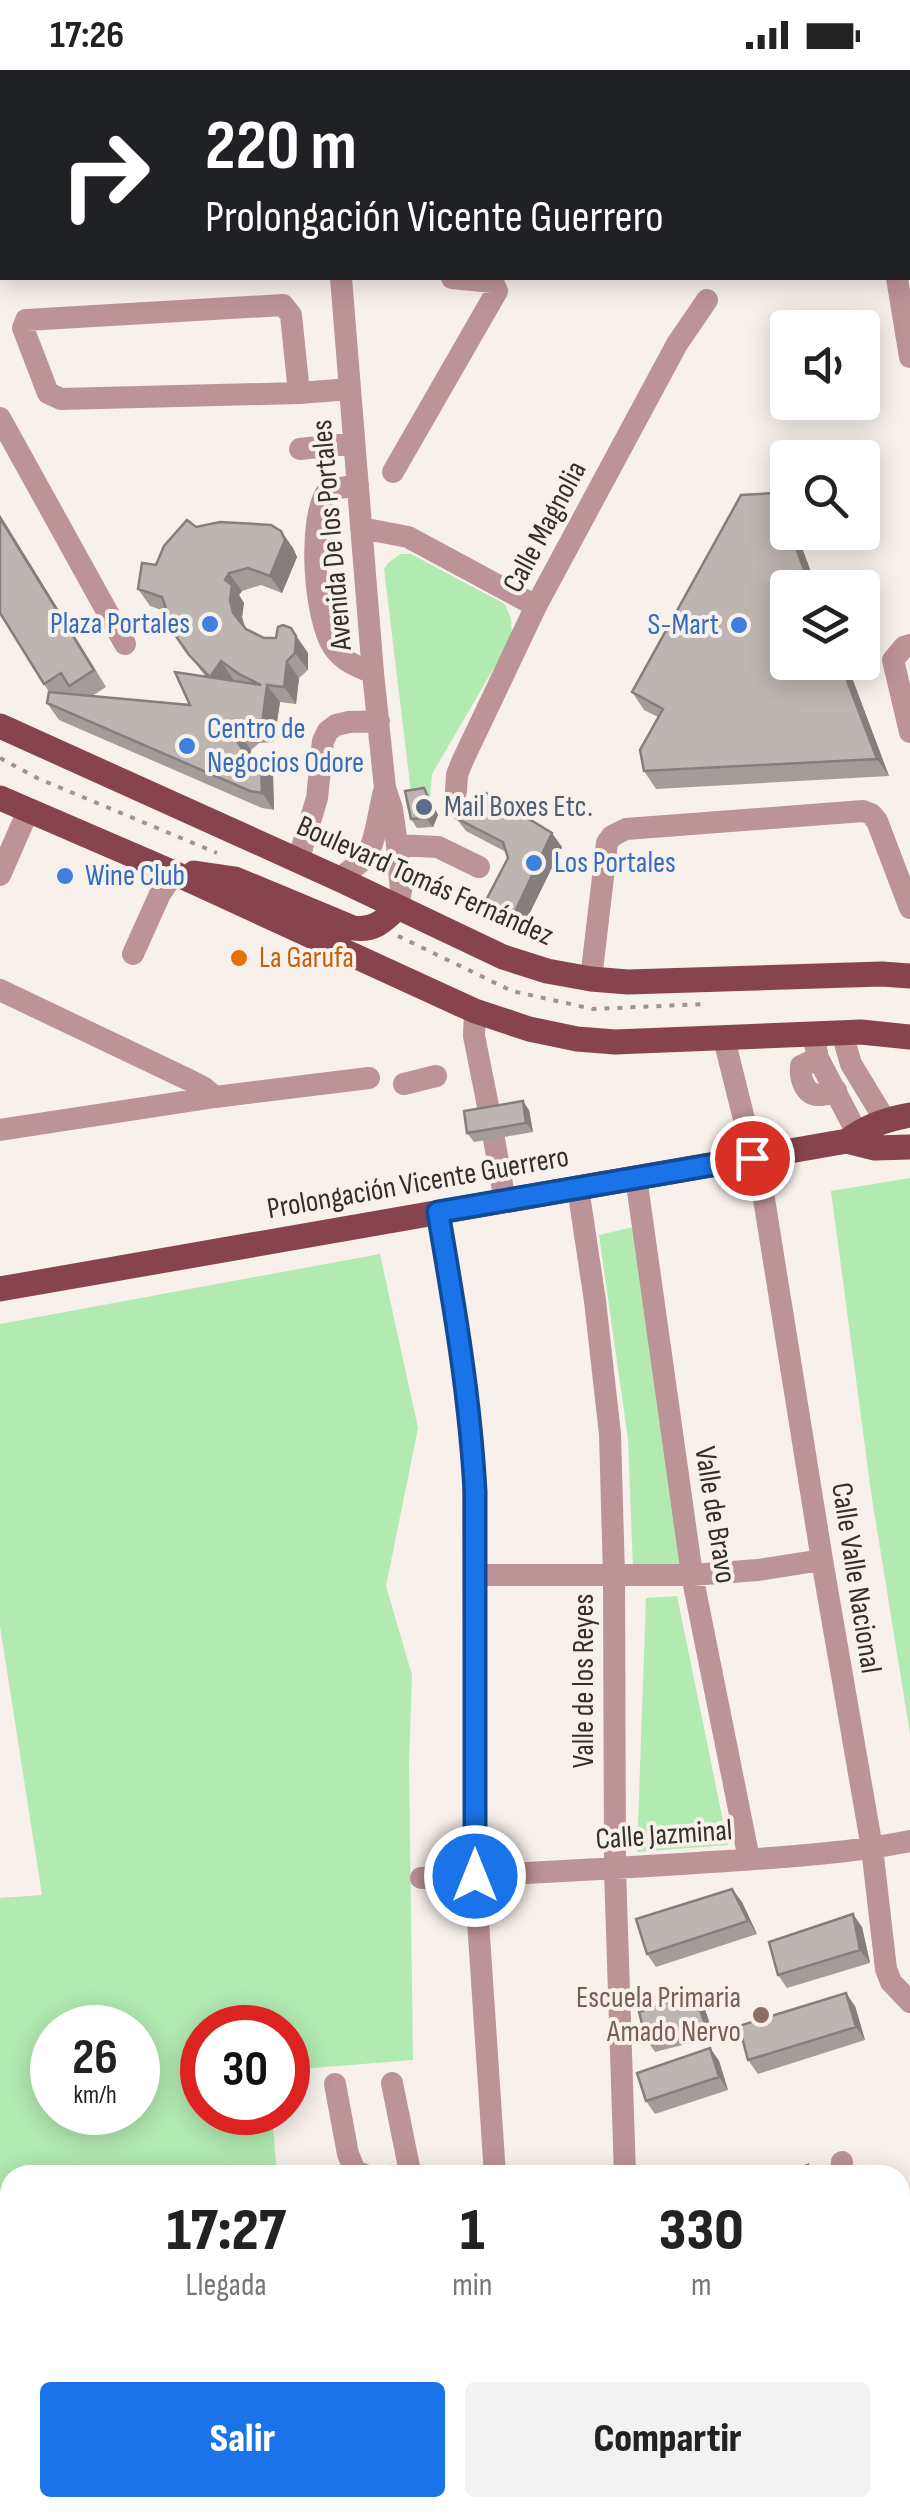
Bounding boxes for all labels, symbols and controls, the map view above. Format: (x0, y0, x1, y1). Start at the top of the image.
text: 17:26 (50, 13, 124, 58)
text: 220 m (205, 105, 357, 189)
icon: right (40, 110, 170, 240)
text: Prolongación Vicente Guerrero (205, 190, 664, 245)
map controls (770, 310, 880, 680)
button: sound (770, 310, 880, 420)
street label: Avenida De los Portales (304, 418, 360, 653)
button: search (770, 440, 880, 550)
street label: Calle Magnolia (495, 455, 595, 599)
button: layers (770, 570, 880, 680)
place label: Plaza Portales (50, 606, 190, 642)
place label: S-Mart (647, 607, 719, 643)
marker: Plaza Portales (199, 613, 221, 635)
marker: S-Mart (728, 614, 750, 636)
place label: Centro de Negocios Odore (207, 711, 364, 781)
marker: Centro de Negocios Odore (176, 735, 198, 757)
place label: Mail Boxes Etc. (444, 789, 593, 825)
marker: Mail Boxes Etc. (413, 796, 435, 818)
street label: Boulevard Tomás Fernández (291, 808, 559, 954)
place label: Los Portales (554, 845, 676, 881)
marker: Los Portales (523, 852, 545, 874)
place label: Wine Club (85, 858, 185, 894)
marker: Wine Club (54, 865, 76, 887)
place label: La Garufa (259, 940, 354, 976)
marker: La Garufa (228, 947, 250, 969)
pin (710, 1116, 795, 1201)
icon: arrive (725, 1131, 780, 1186)
street label: Prolongación Vicente Guerrero (264, 1139, 572, 1227)
street label: Valle de Bravo (686, 1444, 744, 1586)
street label: Calle Valle Nacional (823, 1480, 889, 1676)
street label: Valle de los Reyes (566, 1594, 602, 1768)
street label: Calle Jazminal (594, 1812, 734, 1858)
position arrow (423, 1824, 527, 1928)
place label: Escuela Primaria Amado Nervo (576, 1980, 741, 2050)
marker: Escuela Primaria Amado Nervo (750, 2004, 772, 2026)
speed limit sign: 30 (180, 2005, 310, 2135)
text: 26 (72, 2028, 118, 2088)
text: km/h (73, 2080, 117, 2111)
text: 17:27 (166, 2195, 286, 2267)
text: 1 (460, 2195, 485, 2267)
text: 330 (659, 2195, 744, 2267)
text: Llegada (186, 2266, 267, 2305)
text: min (452, 2266, 492, 2305)
text: m (691, 2266, 711, 2305)
button: Salir (40, 2382, 445, 2497)
button: Compartir (465, 2382, 870, 2497)

